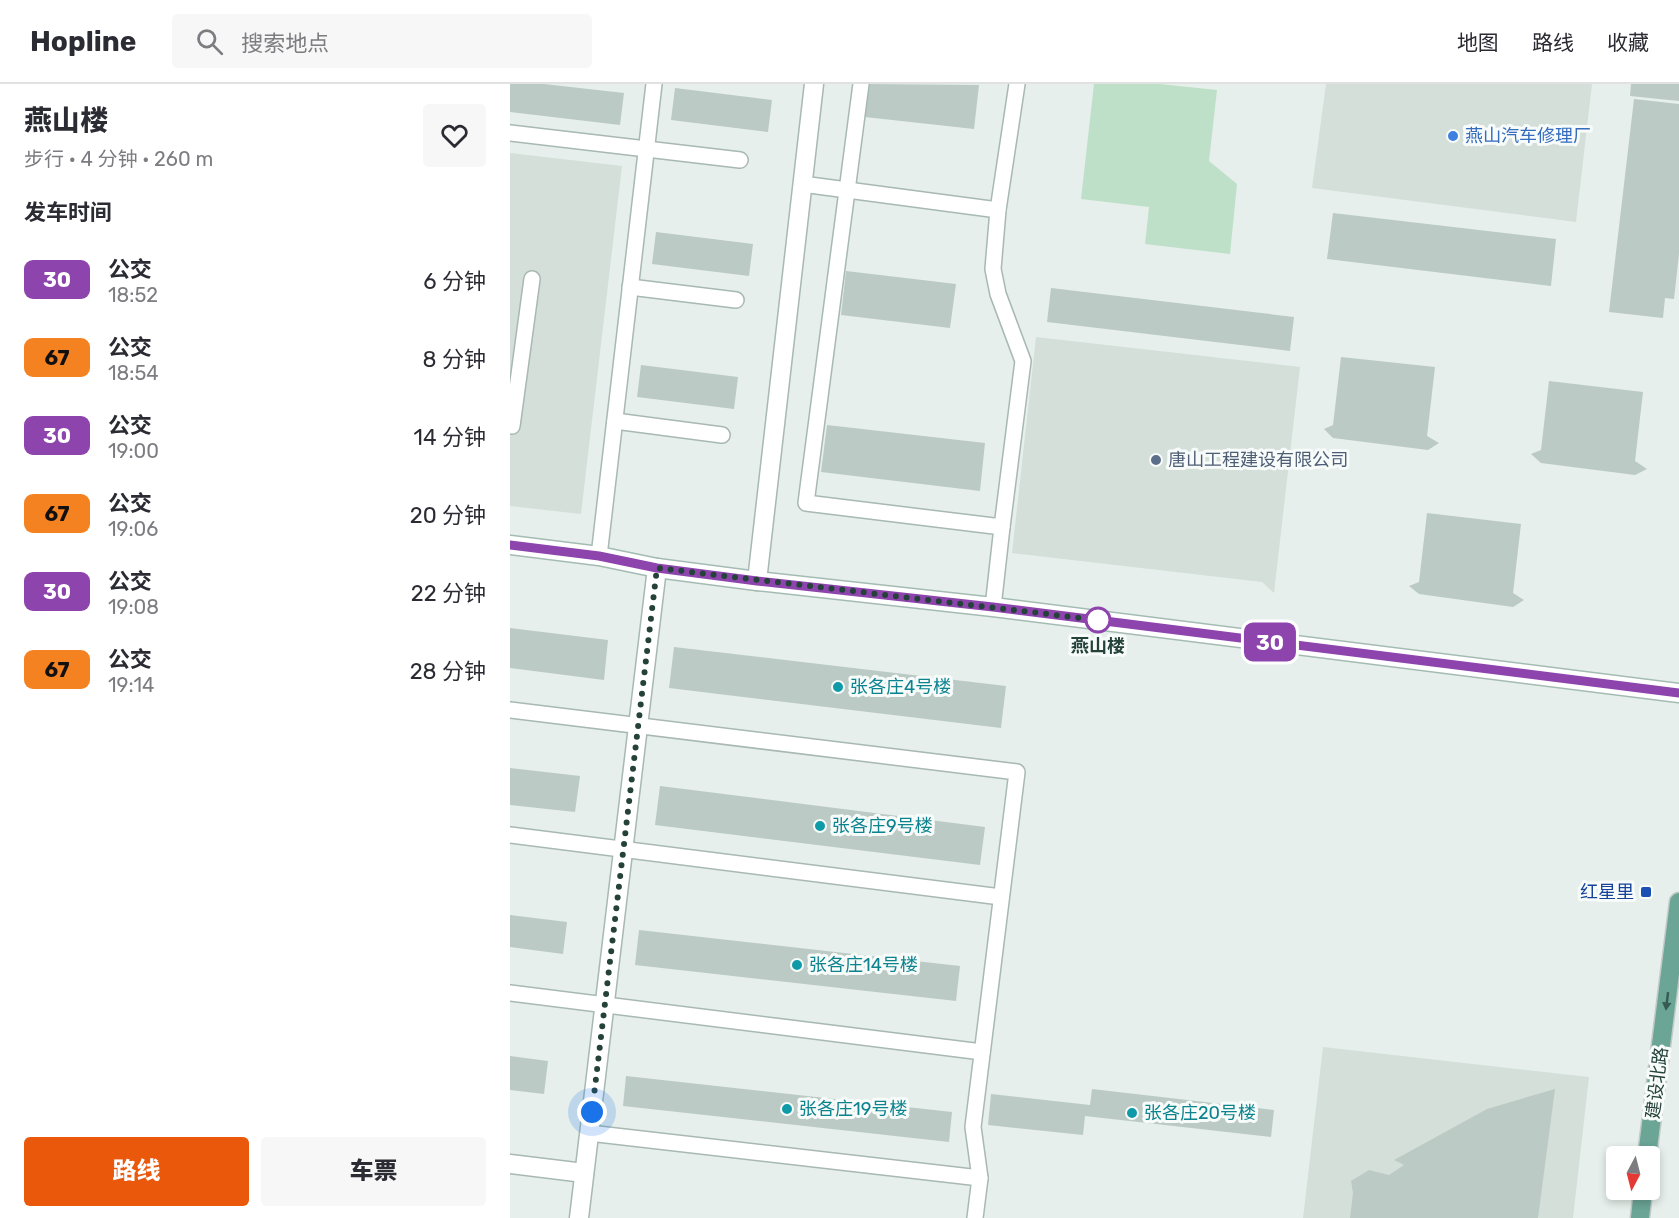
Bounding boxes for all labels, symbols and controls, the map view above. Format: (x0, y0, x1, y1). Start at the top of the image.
search box (172, 14, 592, 68)
text: Hopline (30, 25, 136, 58)
icon: search (193, 25, 226, 58)
text: 搜索地点 (241, 30, 329, 57)
text: 地图 (1457, 30, 1499, 55)
text: 路线 (1532, 30, 1574, 55)
text: 收藏 (1607, 30, 1649, 55)
text: 燕山楼 (24, 104, 108, 137)
button: heart (423, 104, 486, 167)
place label: 燕山汽车修理厂 (1465, 125, 1591, 147)
marker: 燕山汽车修理厂 (1446, 129, 1460, 143)
text: 步行 · 4 分钟 · 260 m (24, 147, 213, 171)
text: 发车时间 (24, 199, 112, 226)
text: 公交 (108, 256, 152, 283)
text: 30 (43, 267, 71, 292)
text: 6 分钟 (423, 268, 486, 295)
text: 18:52 (108, 283, 158, 307)
text: 公交 (108, 334, 152, 361)
text: 67 (45, 345, 70, 370)
text: 8 分钟 (423, 346, 486, 373)
text: 18:54 (108, 361, 159, 385)
text: 公交 (108, 412, 152, 439)
text: 30 (43, 423, 71, 448)
text: 14 分钟 (414, 424, 486, 451)
text: 19:00 (108, 439, 159, 463)
place label: 唐山工程建设有限公司 (1168, 449, 1348, 471)
marker: 唐山工程建设有限公司 (1149, 453, 1163, 467)
text: 公交 (108, 490, 152, 517)
text: 67 (45, 501, 70, 526)
text: 20 分钟 (410, 502, 486, 529)
text: 19:06 (108, 517, 158, 541)
text: 公交 (108, 568, 152, 595)
text: 30 (43, 579, 71, 604)
text: 22 分钟 (411, 580, 486, 607)
text: 19:08 (108, 595, 159, 619)
marker: 燕山楼 (1085, 607, 1111, 633)
line badge: 30 (1243, 622, 1297, 662)
text: 30 (1256, 630, 1284, 655)
place label: 燕山楼 (1071, 635, 1125, 657)
text: 公交 (108, 646, 152, 673)
text: 67 (45, 657, 70, 682)
text: 28 分钟 (410, 658, 486, 685)
text: 19:14 (108, 673, 155, 697)
place label: 张各庄4号楼 (850, 676, 951, 698)
marker: 张各庄4号楼 (831, 680, 845, 694)
place label: 张各庄9号楼 (832, 815, 933, 837)
marker: 张各庄9号楼 (813, 819, 827, 833)
place label: 红星里 (1580, 881, 1634, 903)
marker: 红星里 (1639, 885, 1653, 899)
place label: 张各庄14号楼 (809, 954, 918, 976)
marker: 张各庄14号楼 (790, 958, 804, 972)
one-way arrow (1662, 992, 1671, 1011)
street label: 建设北路 (1642, 1046, 1672, 1120)
your location (577, 1097, 607, 1127)
place label: 张各庄19号楼 (799, 1098, 907, 1120)
marker: 张各庄19号楼 (780, 1102, 794, 1116)
place label: 张各庄20号楼 (1144, 1102, 1256, 1124)
marker: 张各庄20号楼 (1125, 1106, 1139, 1120)
button: 路线 (24, 1137, 249, 1206)
button: 车票 (261, 1137, 486, 1206)
north arrow (1606, 1146, 1660, 1200)
map controls (1606, 1146, 1660, 1200)

